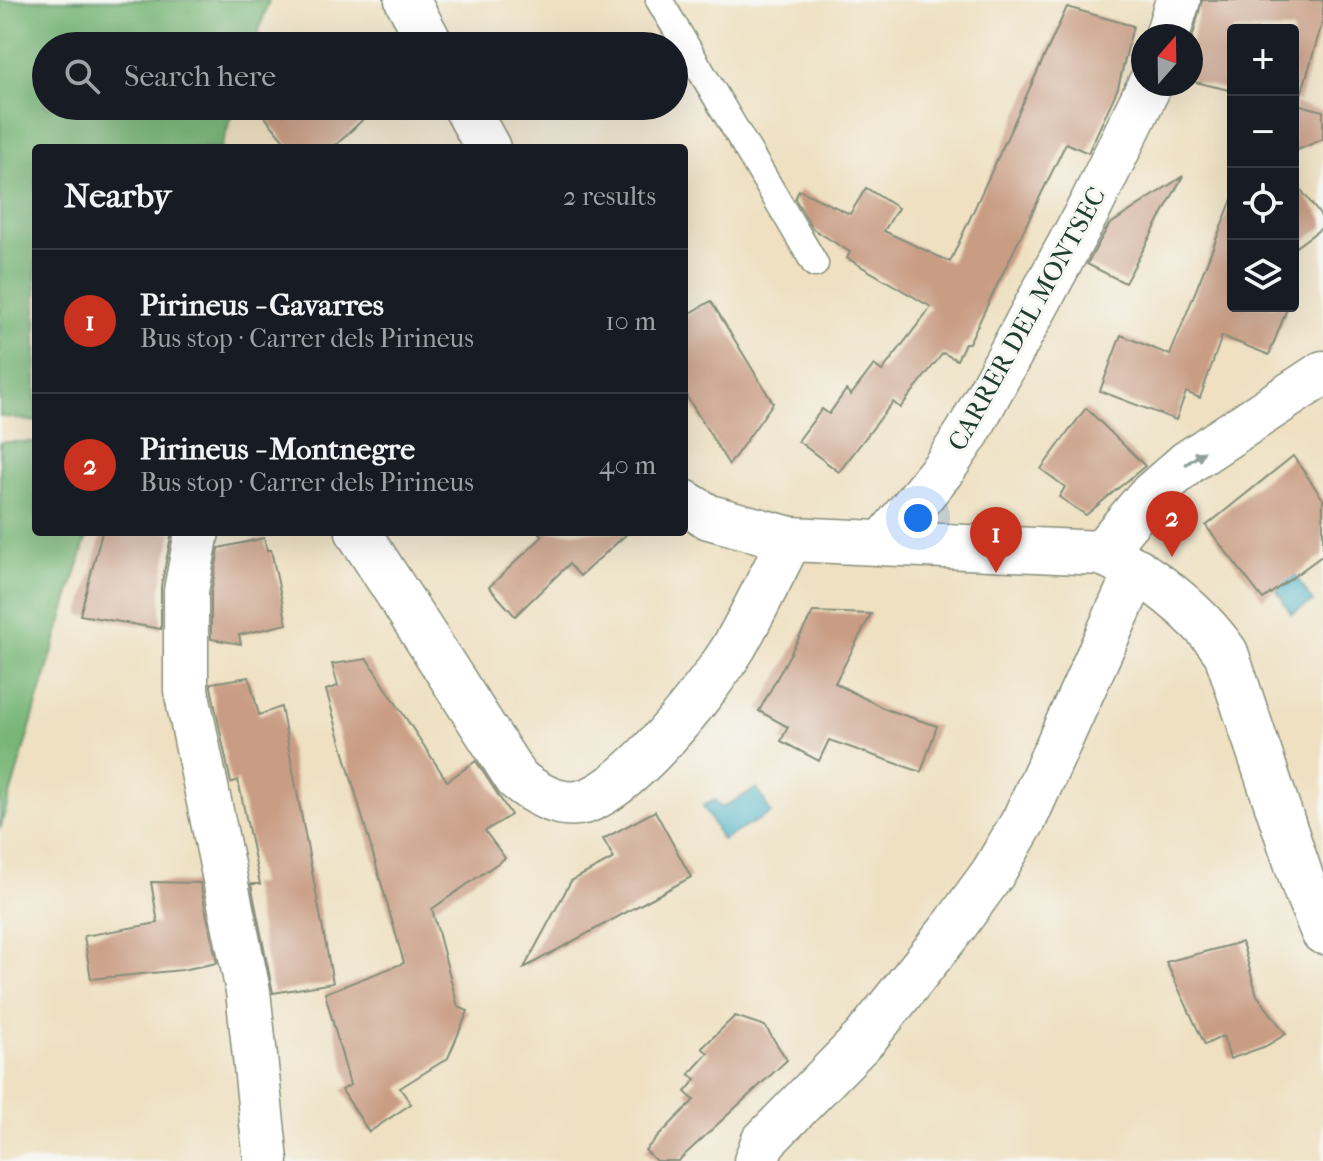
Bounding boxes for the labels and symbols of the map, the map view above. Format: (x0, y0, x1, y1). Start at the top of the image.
north arrow (1131, 24, 1203, 96)
street label: CARRER DEL MONTSEC (942, 182, 1112, 456)
one-way arrow (1184, 451, 1205, 466)
pin: 2 (1146, 491, 1198, 557)
your location (898, 498, 938, 538)
pin: 1 (970, 507, 1022, 573)

